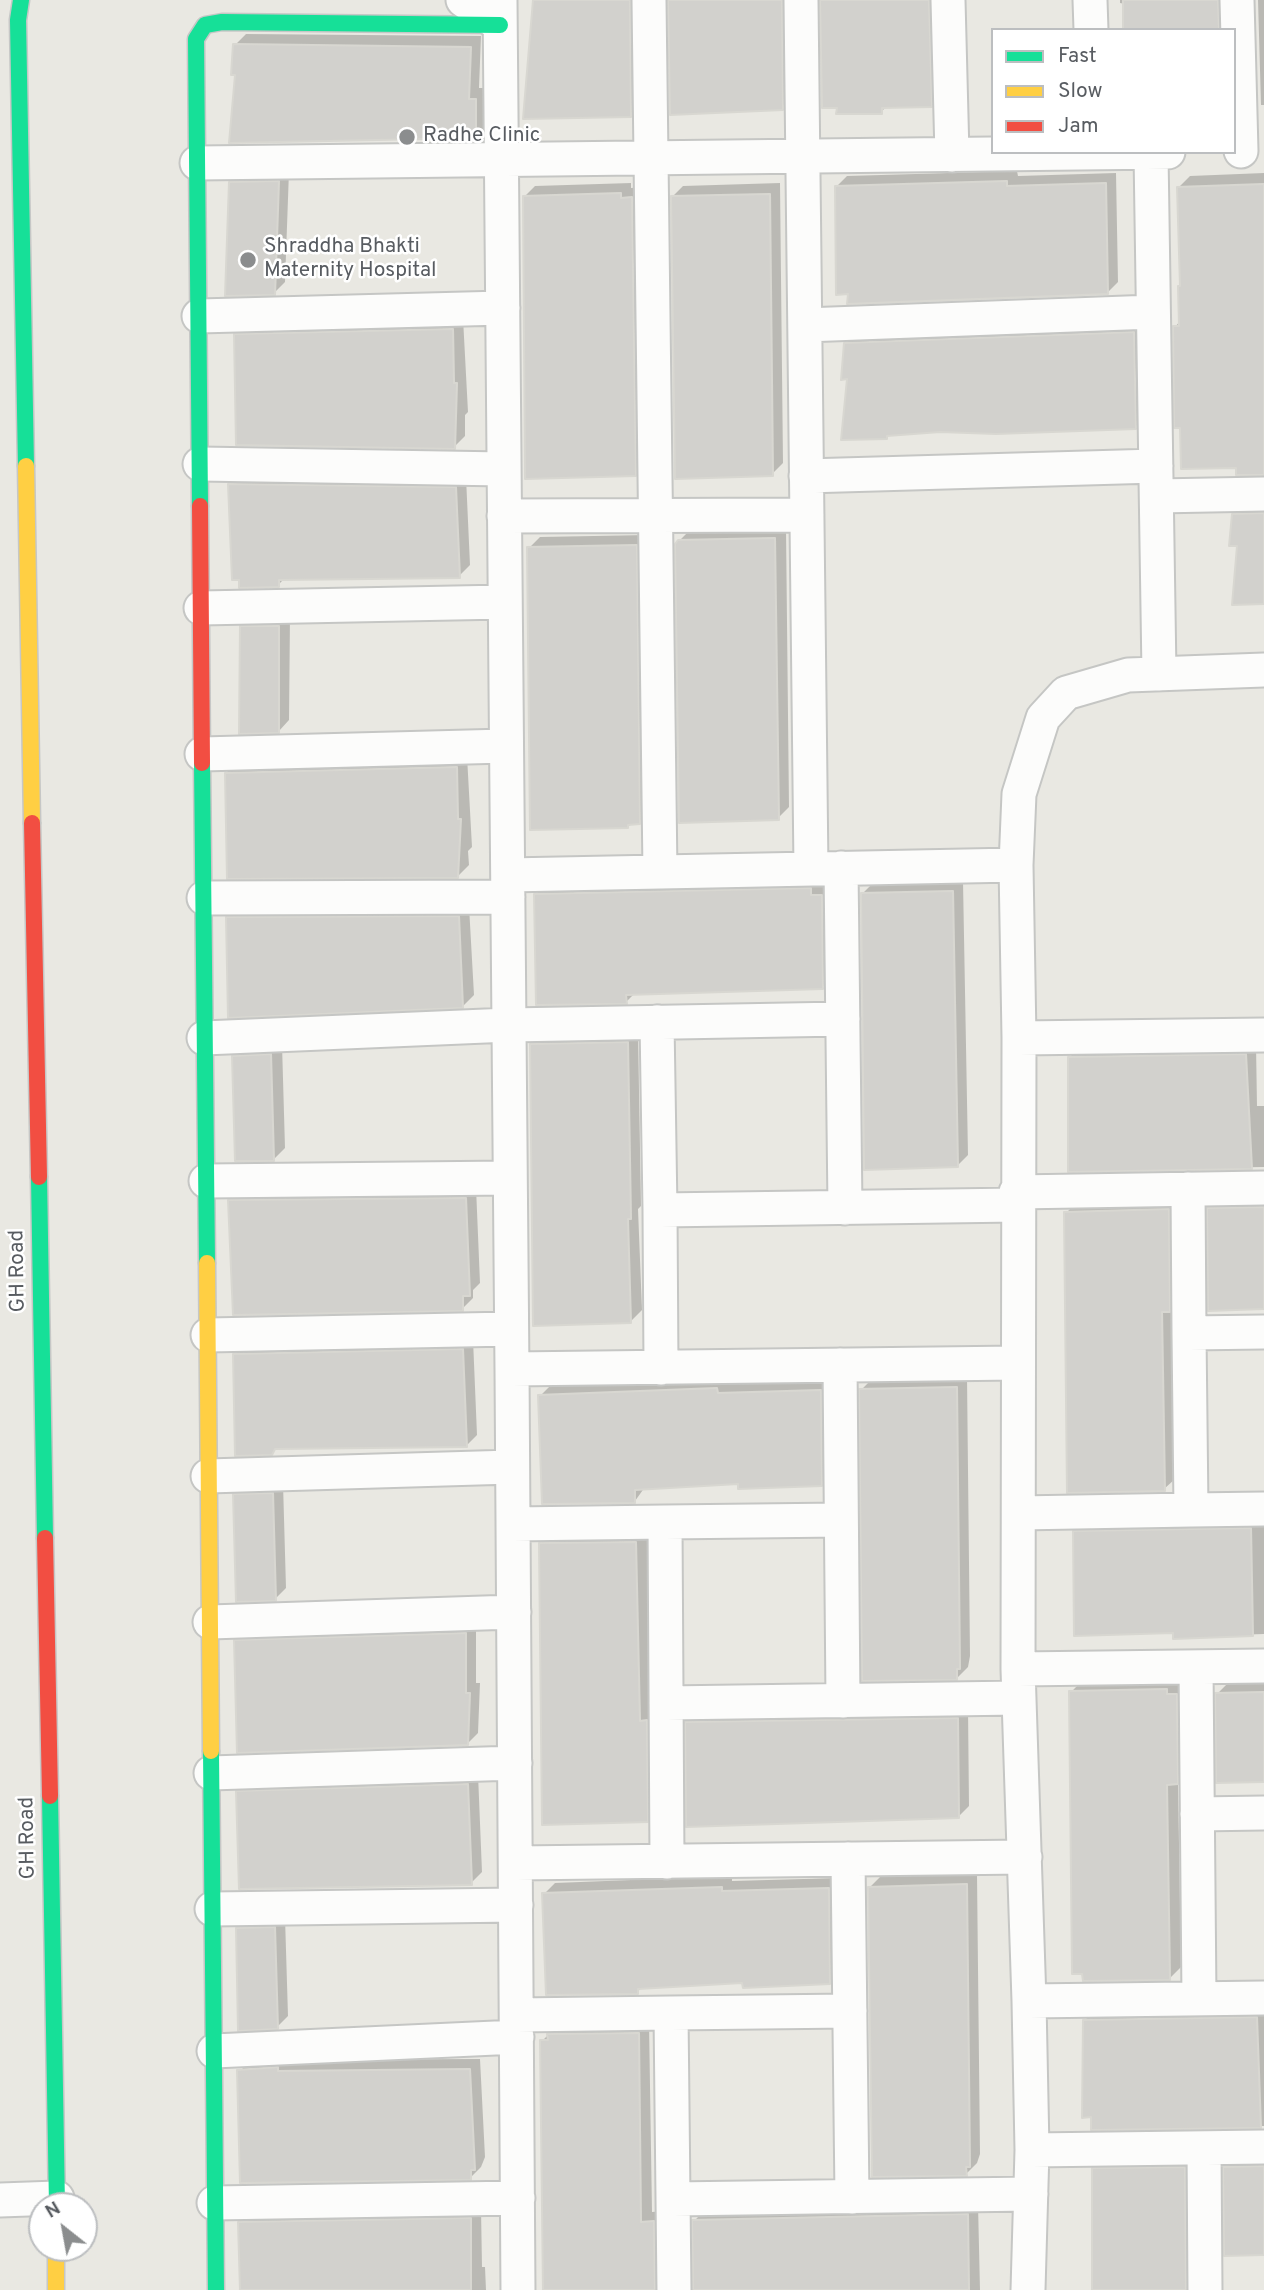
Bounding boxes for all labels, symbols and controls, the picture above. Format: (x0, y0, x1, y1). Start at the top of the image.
legend (991, 28, 1236, 154)
text: Fast (1058, 43, 1097, 70)
text: Slow (1058, 78, 1103, 105)
text: Jam (1058, 113, 1099, 140)
place label: Radhe Clinic (423, 124, 540, 150)
marker: Radhe Clinic (397, 127, 417, 147)
place label: Shraddha Bhakti Maternity Hospital (264, 235, 437, 285)
marker: Shraddha Bhakti Maternity Hospital (238, 250, 258, 270)
street label: GH Road (6, 1229, 32, 1313)
street label: GH Road (16, 1796, 42, 1880)
north arrow (28, 2192, 98, 2262)
text: N (41, 2197, 65, 2225)

